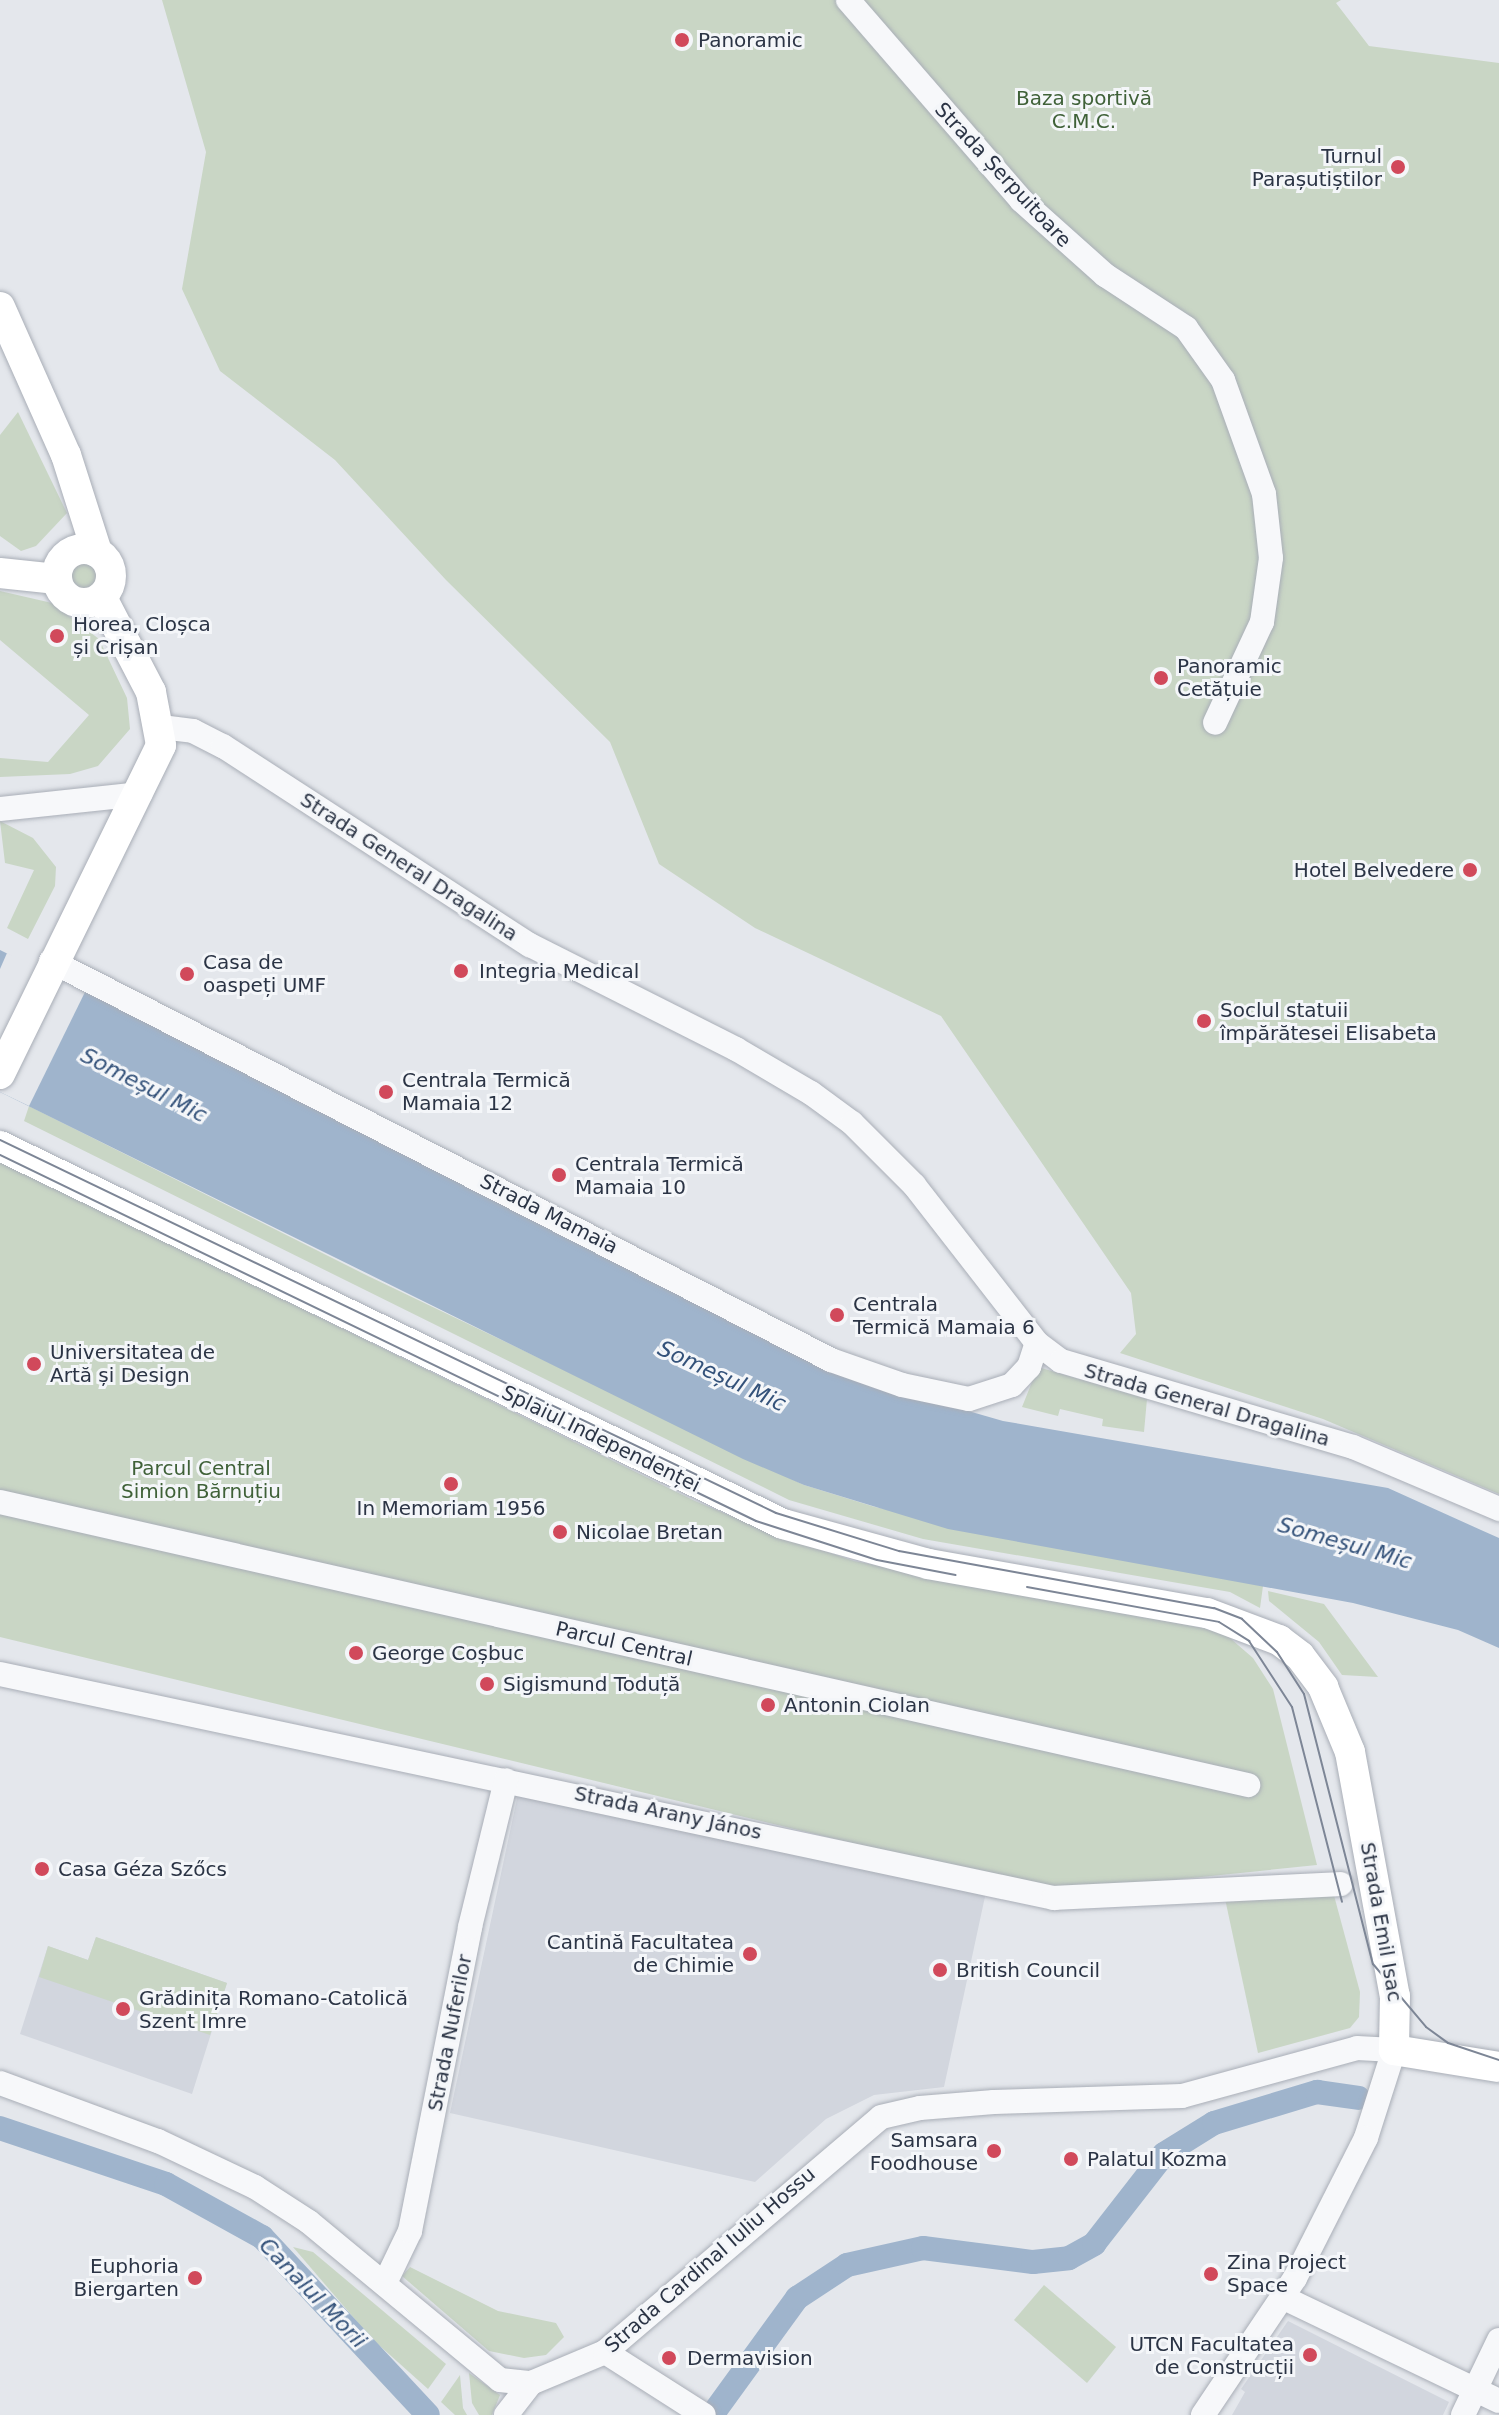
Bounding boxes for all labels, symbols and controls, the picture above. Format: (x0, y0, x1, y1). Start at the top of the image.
place label: Panoramic (698, 28, 803, 52)
marker: Panoramic (673, 31, 691, 49)
park label: Baza sportivă C.M.C. (1016, 86, 1152, 133)
street label: Strada Șerpuitoare (930, 98, 1076, 252)
place label: Turnul Parașutiștilor (1252, 144, 1382, 191)
marker: Turnul Parașutiștilor (1389, 158, 1407, 176)
place label: Horea, Cloșca și Crișan (73, 612, 211, 659)
marker: Horea, Cloșca și Crișan (48, 627, 66, 645)
place label: Panoramic Cetățuie (1177, 654, 1282, 701)
marker: Panoramic Cetățuie (1152, 669, 1170, 687)
street label: Strada General Dragalina (296, 788, 522, 946)
place label: Hotel Belvedere (1294, 858, 1454, 882)
marker: Hotel Belvedere (1461, 861, 1479, 879)
place label: Casa de oaspeți UMF (203, 950, 326, 997)
place label: Integria Medical (479, 959, 639, 983)
marker: Integria Medical (450, 960, 472, 982)
marker: Casa de oaspeți UMF (178, 965, 196, 983)
place label: Soclul statuii împărătesei Elisabeta (1220, 998, 1437, 1045)
marker: Soclul statuii împărătesei Elisabeta (1195, 1012, 1213, 1030)
water label: Someșul Mic (76, 1042, 212, 1128)
place label: Centrala Termică Mamaia 12 (402, 1068, 571, 1115)
marker: Centrala Termică Mamaia 12 (377, 1083, 395, 1101)
place label: Centrala Termică Mamaia 10 (575, 1152, 744, 1199)
marker: Centrala Termică Mamaia 10 (550, 1166, 568, 1184)
street label: Strada Mamaia (476, 1169, 622, 1259)
place label: Centrala Termică Mamaia 6 (853, 1292, 1035, 1339)
marker: Centrala Termică Mamaia 6 (828, 1306, 846, 1324)
water label: Someșul Mic (654, 1335, 790, 1417)
place label: Universitatea de Artă și Design (50, 1340, 215, 1387)
marker: Universitatea de Artă și Design (25, 1355, 43, 1373)
street label: Strada General Dragalina (1081, 1358, 1333, 1452)
street label: Splaiul Independenței (498, 1380, 704, 1498)
park label: Parcul Central Simion Bărnuțiu (121, 1457, 281, 1504)
marker: In Memoriam 1956 (442, 1475, 460, 1493)
place label: In Memoriam 1956 (357, 1496, 545, 1520)
water label: Someșul Mic (1275, 1511, 1415, 1575)
place label: Nicolae Bretan (576, 1520, 723, 1544)
marker: Nicolae Bretan (551, 1523, 569, 1541)
street label: Parcul Central (553, 1617, 695, 1671)
place label: George Coșbuc (372, 1641, 524, 1665)
marker: George Coșbuc (347, 1644, 365, 1662)
place label: Sigismund Toduță (503, 1672, 680, 1696)
marker: Sigismund Toduță (478, 1675, 496, 1693)
place label: Antonin Ciolan (784, 1693, 930, 1717)
marker: Antonin Ciolan (759, 1696, 777, 1714)
street label: Strada Arany János (572, 1781, 764, 1845)
street label: Strada Emil Isac (1355, 1840, 1407, 2004)
place label: Casa Géza Szőcs (58, 1857, 227, 1881)
marker: Casa Géza Szőcs (33, 1860, 51, 1878)
place label: Cantină Facultatea de Chimie (547, 1930, 734, 1977)
marker: Cantină Facultatea de Chimie (741, 1945, 759, 1963)
street label: Strada Nuferilor (423, 1953, 477, 2113)
place label: British Council (956, 1958, 1100, 1982)
marker: British Council (931, 1961, 949, 1979)
place label: Grădinița Romano-Catolică Szent Imre (139, 1986, 408, 2033)
marker: Grădinița Romano-Catolică Szent Imre (114, 2000, 132, 2018)
place label: Samsara Foodhouse (870, 2128, 978, 2175)
marker: Samsara Foodhouse (985, 2142, 1003, 2160)
place label: Palatul Kozma (1087, 2147, 1227, 2171)
marker: Palatul Kozma (1062, 2150, 1080, 2168)
street label: Strada Cardinal Iuliu Hossu (600, 2162, 820, 2358)
water label: Canalul Morii (254, 2232, 372, 2354)
place label: Zina Project Space (1227, 2250, 1346, 2297)
place label: Euphoria Biergarten (74, 2254, 179, 2301)
marker: Zina Project Space (1202, 2265, 1220, 2283)
marker: Euphoria Biergarten (186, 2269, 204, 2287)
place label: UTCN Facultatea de Construcții (1129, 2332, 1294, 2379)
place label: Dermavision (687, 2346, 813, 2370)
marker: UTCN Facultatea de Construcții (1301, 2346, 1319, 2364)
marker: Dermavision (658, 2347, 680, 2369)

